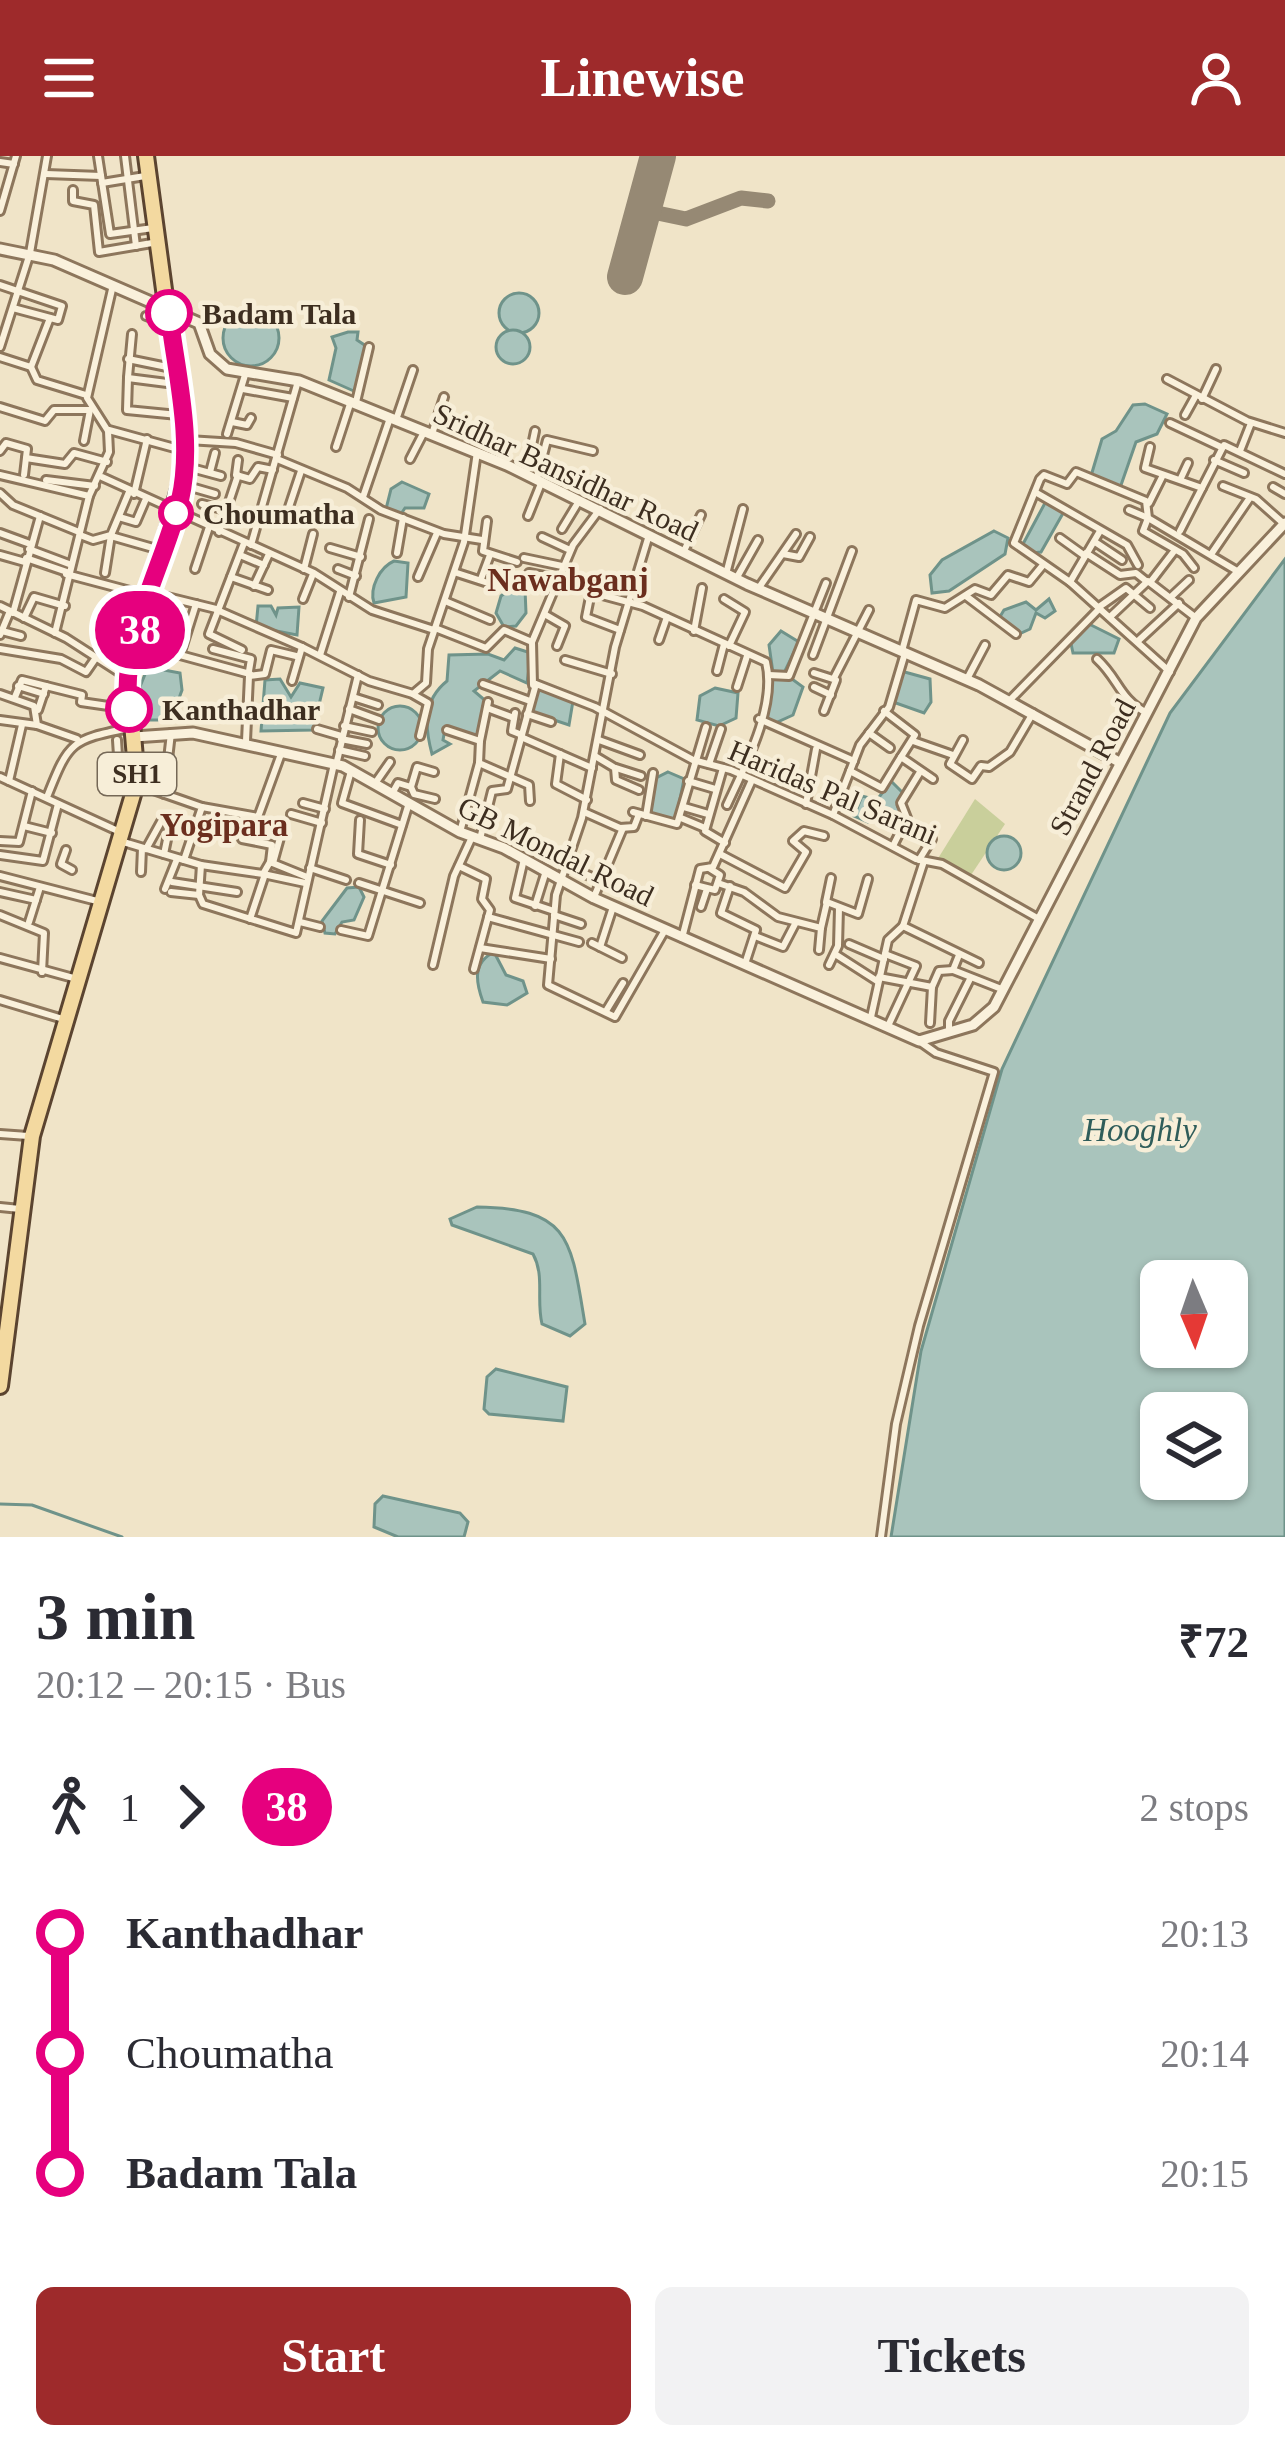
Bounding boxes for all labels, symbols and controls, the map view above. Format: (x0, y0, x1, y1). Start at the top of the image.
icon: menu (36, 45, 102, 111)
icon: person (1183, 45, 1249, 111)
text: Linewise (540, 48, 745, 108)
marker: Badam Tala (147, 291, 191, 335)
place label: Badam Tala (202, 297, 356, 330)
street label: Sridhar Bansidhar Road (428, 396, 704, 548)
marker: Choumatha (160, 497, 192, 529)
place label: Choumatha (203, 497, 355, 530)
district label: Nawabganj (487, 562, 649, 598)
line badge: 38 (86, 591, 194, 669)
text: 38 (119, 607, 161, 653)
marker: Kanthadhar (107, 687, 151, 731)
place label: Kanthadhar (162, 693, 320, 726)
street label: Strand Road (1042, 693, 1142, 841)
street label: Haridas Pal Sarani (724, 733, 942, 851)
road number: SH1 (98, 753, 176, 795)
street label: GB Mondal Road (453, 789, 659, 913)
district label: Yogipara (160, 807, 288, 843)
water label: Hooghly (1082, 1112, 1197, 1148)
north arrow (1140, 1260, 1248, 1368)
map controls (1140, 1260, 1248, 1500)
button: layers (1140, 1392, 1248, 1500)
text: 3 min (36, 1580, 196, 1653)
text: ₹72 (1178, 1617, 1249, 1667)
text: 20:12 – 20:15 · Bus (36, 1663, 346, 1706)
icon: walk (36, 1774, 102, 1840)
icon: forward (158, 1774, 224, 1840)
text: 38 (266, 1784, 308, 1830)
text: 1 (120, 1786, 140, 1829)
text: 2 stops (1140, 1786, 1249, 1829)
text: Kanthadhar (126, 1908, 364, 1958)
text: 20:13 (1160, 1912, 1249, 1955)
text: Choumatha (126, 2028, 333, 2078)
text: 20:14 (1160, 2032, 1249, 2075)
text: Badam Tala (126, 2148, 357, 2198)
text: 20:15 (1160, 2152, 1249, 2195)
button: Start (36, 2287, 631, 2425)
button: Tickets (655, 2287, 1249, 2425)

